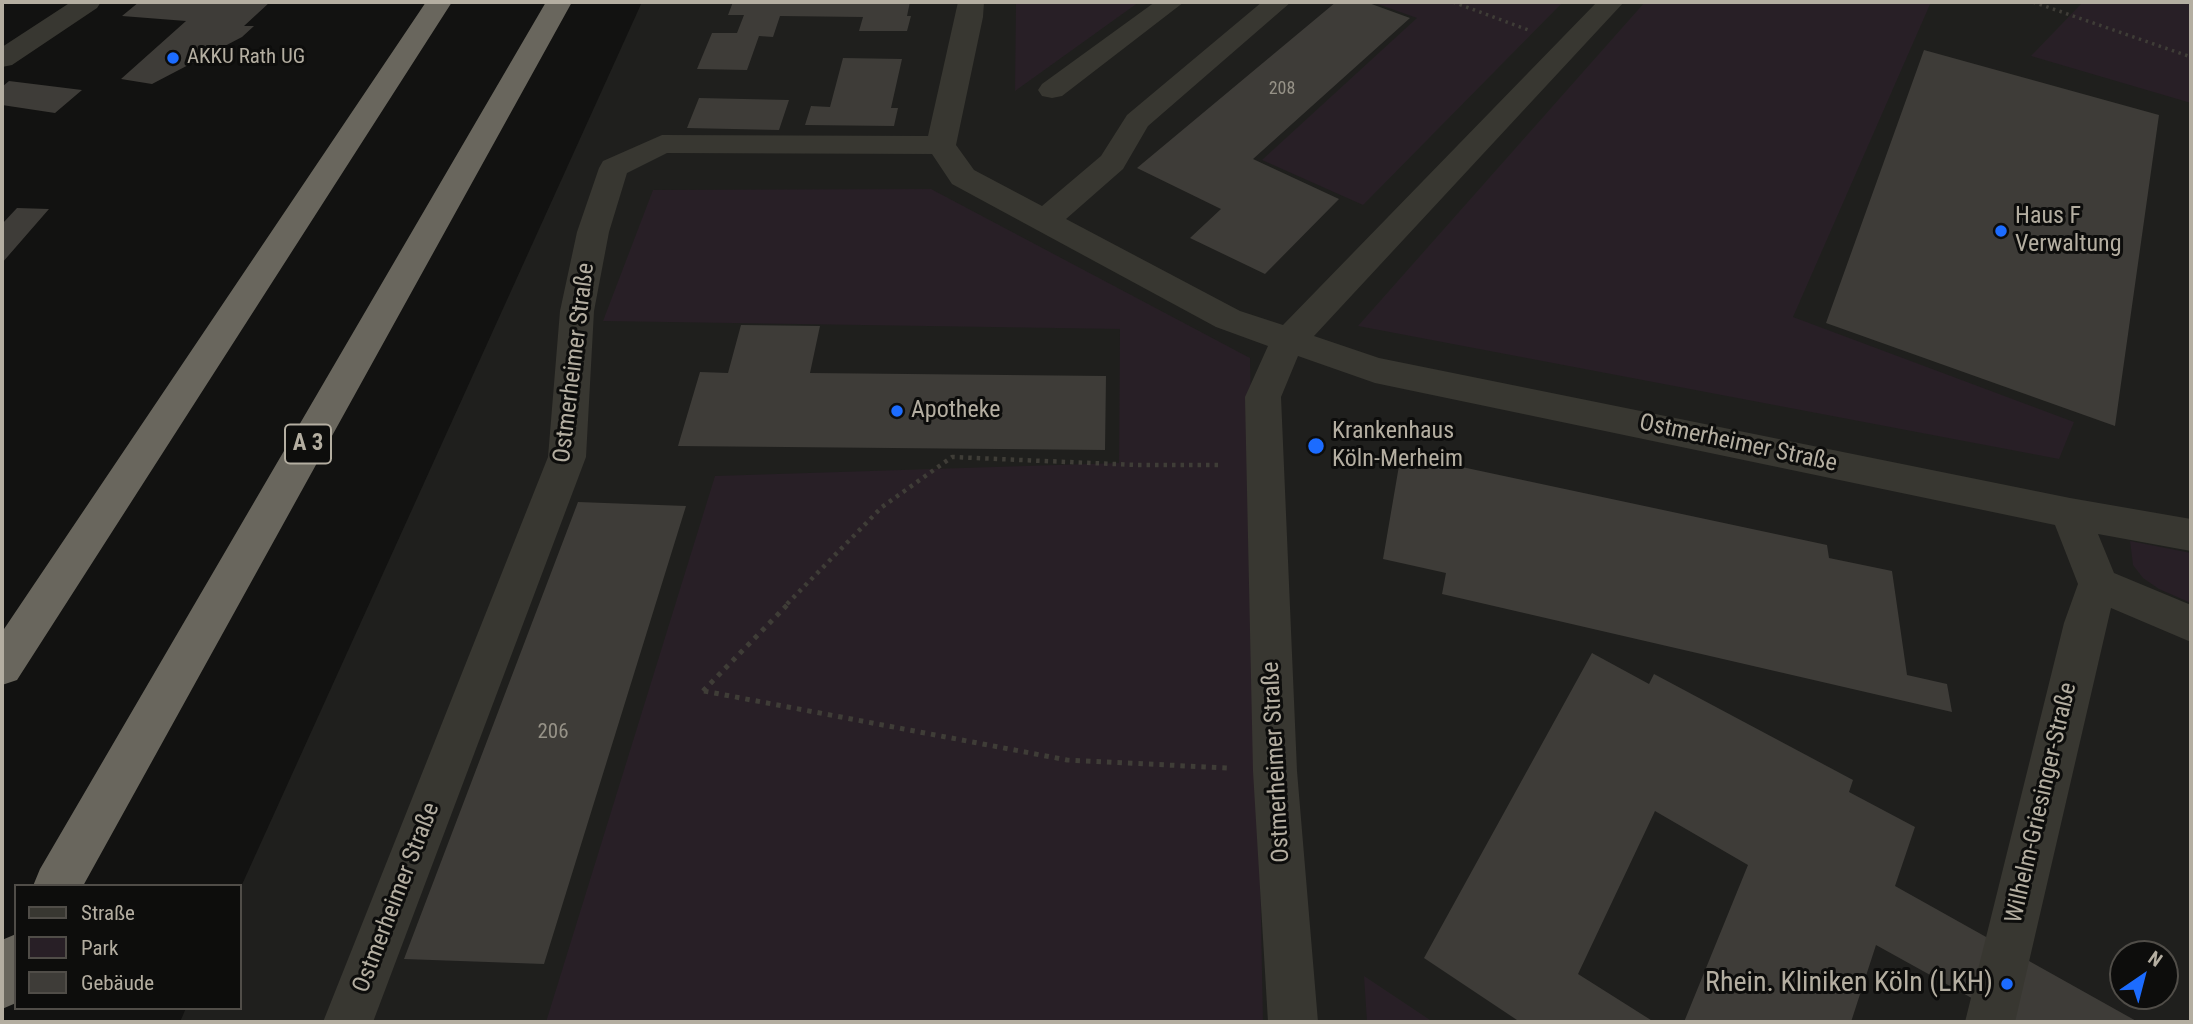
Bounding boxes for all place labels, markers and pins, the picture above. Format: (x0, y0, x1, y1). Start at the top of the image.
place label: AKKU Rath UG (187, 45, 305, 71)
marker: AKKU Rath UG (165, 50, 181, 66)
place label: Haus F Verwaltung (2015, 203, 2121, 259)
marker: Haus F Verwaltung (1993, 223, 2009, 239)
place label: Apotheke (911, 397, 1000, 425)
marker: Apotheke (889, 403, 905, 419)
place label: Krankenhaus Köln-Merheim (1332, 418, 1463, 474)
marker: Krankenhaus Köln-Merheim (1306, 436, 1326, 456)
place label: Rhein. Kliniken Köln (LKH) (1705, 967, 1993, 1001)
marker: Rhein. Kliniken Köln (LKH) (1999, 976, 2015, 992)

